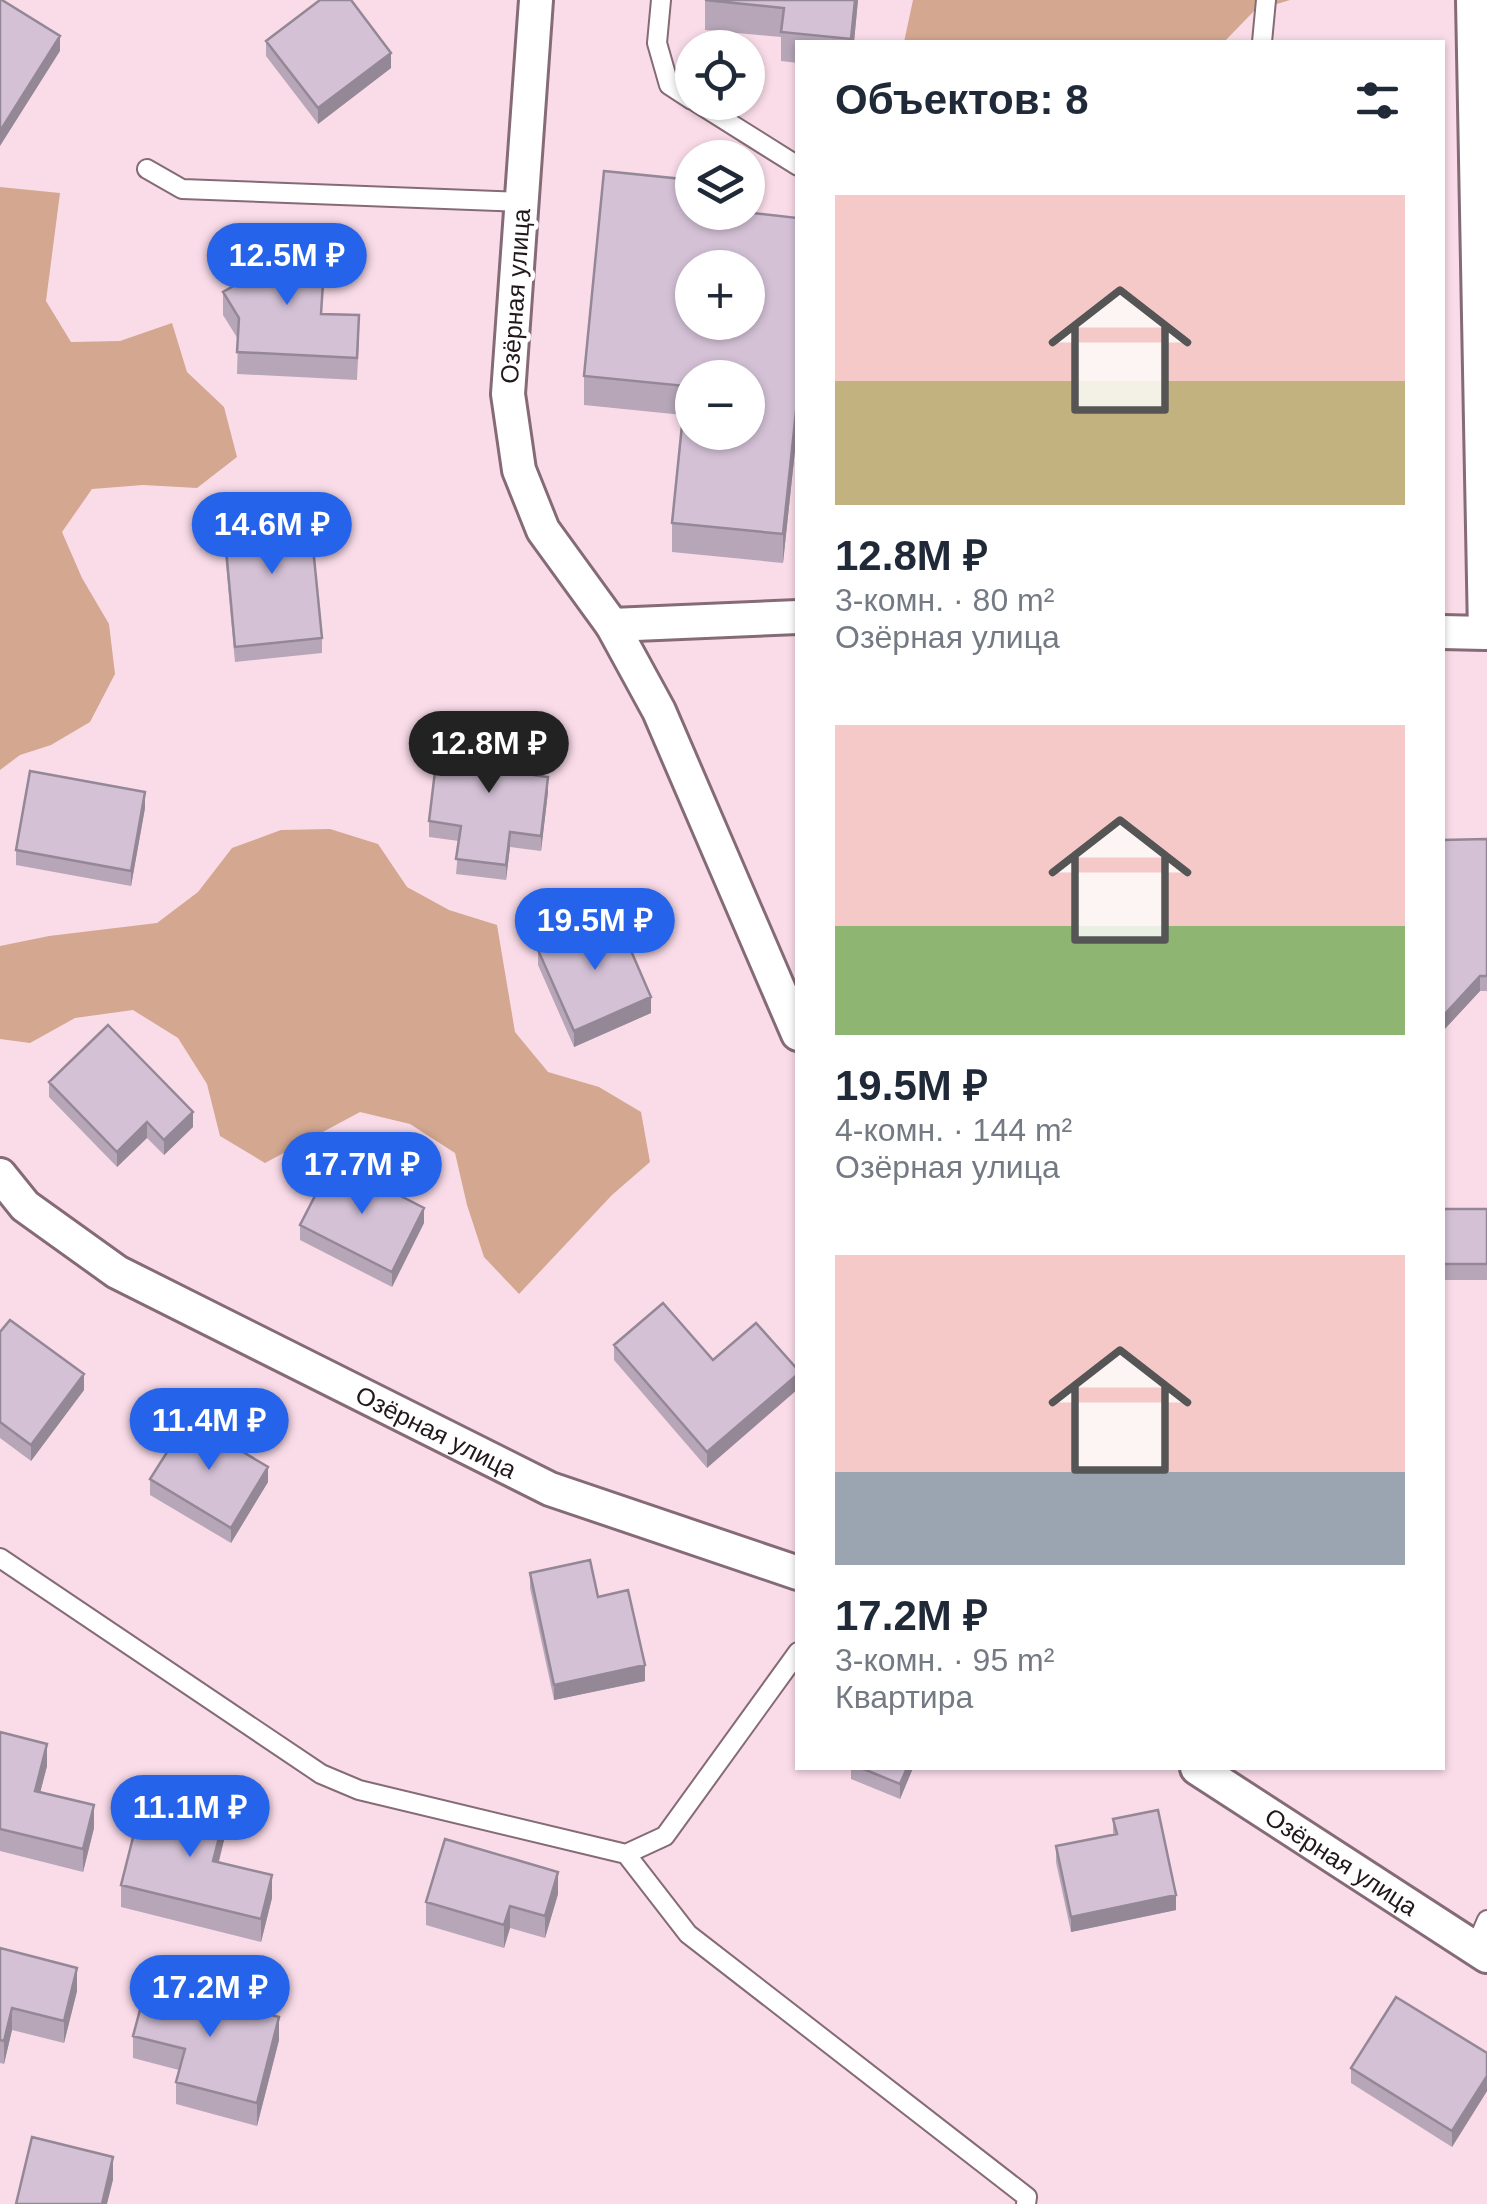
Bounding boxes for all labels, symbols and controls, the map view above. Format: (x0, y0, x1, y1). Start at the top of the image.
map controls (675, 30, 765, 450)
button: locate (675, 30, 765, 120)
icon: filters (1350, 73, 1405, 128)
text: Объектов: 8 (835, 76, 1089, 123)
button: layers (675, 140, 765, 230)
street label: Озёрная улица (495, 207, 535, 385)
pin: 12.5M ₽ (195, 223, 379, 308)
text: 12.5M ₽ (229, 237, 345, 273)
button: + (675, 250, 765, 340)
icon: home (1030, 260, 1210, 440)
button: − (675, 360, 765, 450)
pin: 14.6M ₽ (180, 492, 364, 577)
text: 14.6M ₽ (214, 506, 330, 542)
text: 12.8M ₽ (835, 532, 988, 579)
text: 3-комн. · 80 m² (835, 582, 1054, 618)
text: Озёрная улица (835, 619, 1060, 655)
pin: 12.8M ₽ (397, 711, 581, 796)
text: 12.8M ₽ (431, 725, 547, 761)
icon: home (1030, 790, 1210, 970)
pin: 19.5M ₽ (503, 888, 687, 973)
text: 19.5M ₽ (537, 902, 653, 938)
text: 19.5M ₽ (835, 1062, 988, 1109)
text: 4-комн. · 144 m² (835, 1112, 1072, 1148)
pin: 17.7M ₽ (270, 1132, 454, 1217)
text: 17.7M ₽ (304, 1146, 420, 1182)
text: Озёрная улица (835, 1149, 1060, 1185)
icon: home (1030, 1320, 1210, 1500)
street label: Озёрная улица (351, 1380, 521, 1484)
pin: 11.4M ₽ (117, 1388, 301, 1473)
text: 11.4M ₽ (152, 1402, 266, 1438)
text: 17.2M ₽ (835, 1592, 988, 1639)
text: 3-комн. · 95 m² (835, 1642, 1054, 1678)
text: Квартира (835, 1679, 973, 1715)
pin: 11.1M ₽ (98, 1775, 282, 1860)
text: 11.1M ₽ (133, 1789, 247, 1825)
street label: Озёрная улица (1260, 1802, 1423, 1921)
pin: 17.2M ₽ (118, 1955, 302, 2040)
text: 17.2M ₽ (152, 1969, 268, 2005)

